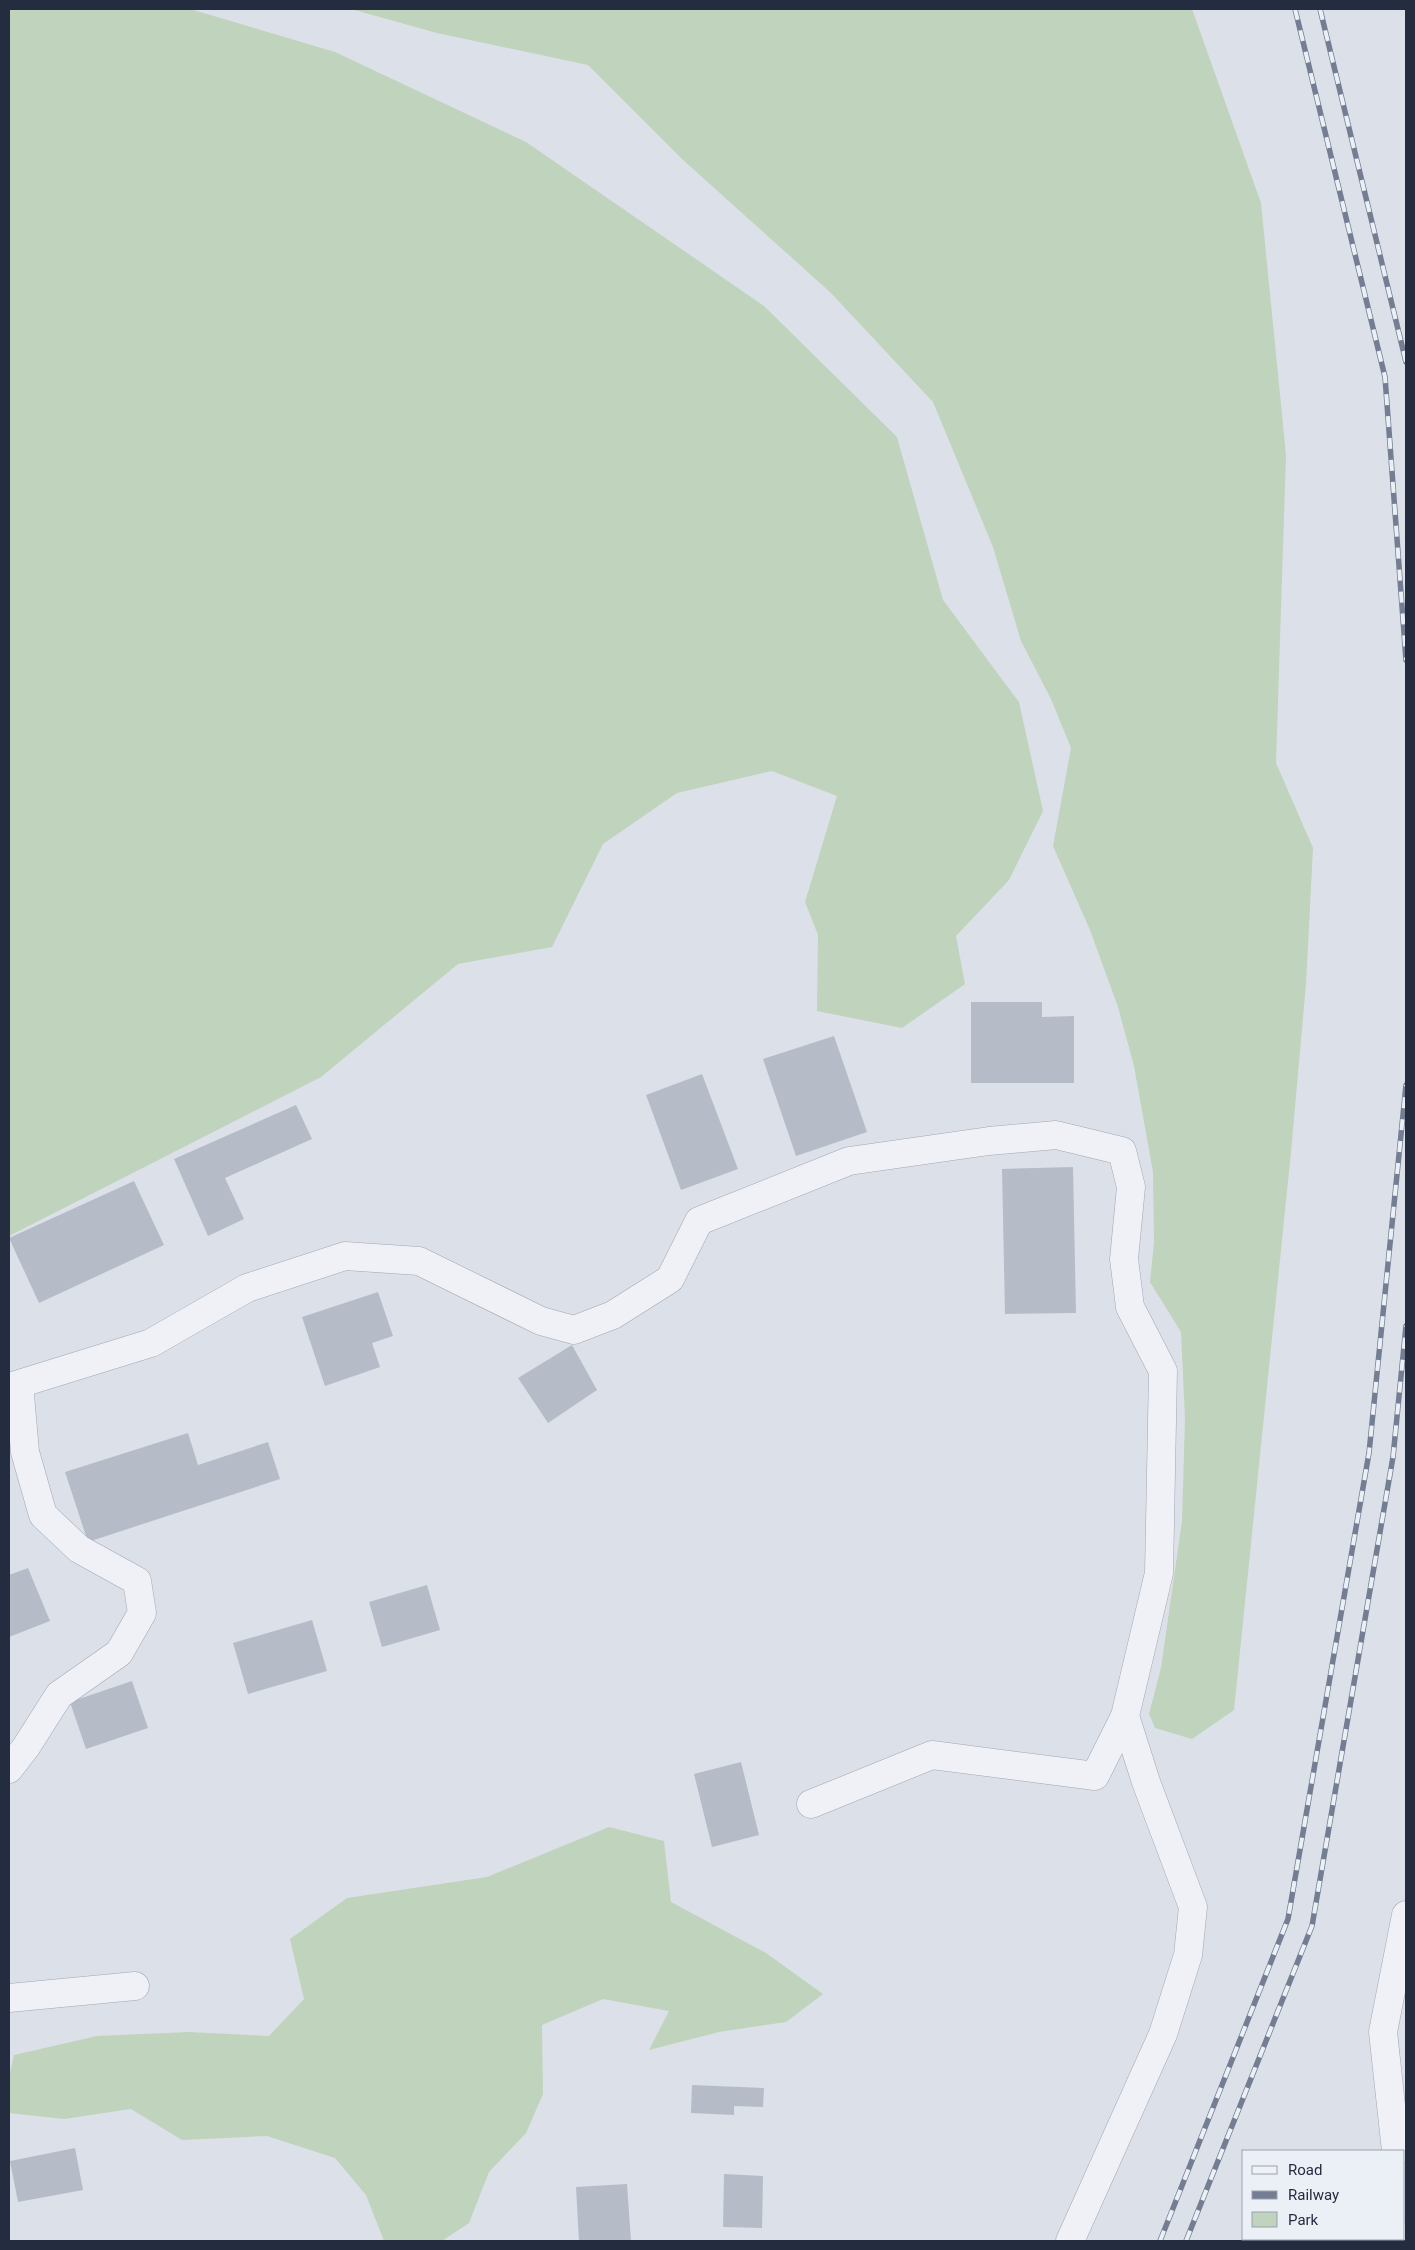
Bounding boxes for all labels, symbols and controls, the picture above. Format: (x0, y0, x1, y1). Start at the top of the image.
legend (1242, 2150, 1405, 2240)
text: Road (1288, 2161, 1322, 2179)
text: Railway (1288, 2186, 1339, 2204)
text: Park (1288, 2211, 1319, 2229)

